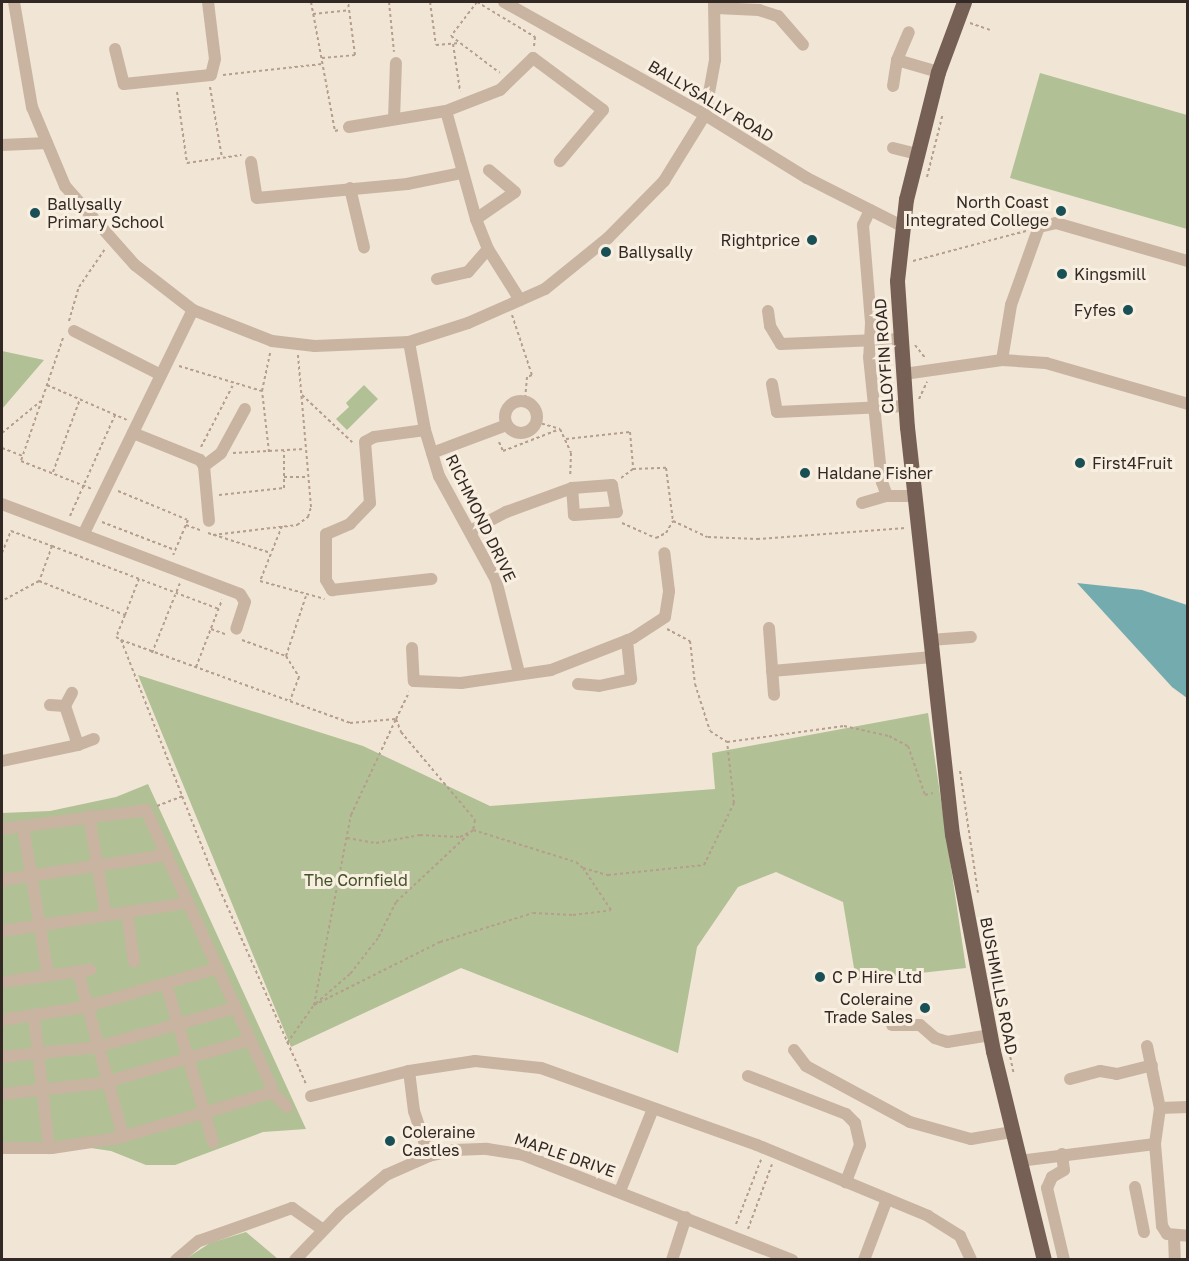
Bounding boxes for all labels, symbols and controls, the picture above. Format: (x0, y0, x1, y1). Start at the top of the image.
street label: BALLYSALLY ROAD (645, 56, 777, 146)
place label: North Coast Integrated College (905, 192, 1049, 230)
place label: Ballysally Primary School (47, 194, 164, 232)
marker: North Coast Integrated College (1054, 204, 1068, 218)
marker: Ballysally Primary School (28, 206, 42, 220)
place label: Rightprice (721, 230, 800, 250)
marker: Rightprice (805, 233, 819, 247)
place label: Ballysally (618, 242, 693, 262)
marker: Ballysally (599, 245, 613, 259)
place label: Kingsmill (1074, 264, 1146, 284)
marker: Kingsmill (1055, 267, 1069, 281)
street label: CLOYFIN ROAD (870, 297, 898, 415)
place label: Fyfes (1074, 300, 1116, 320)
marker: Fyfes (1121, 303, 1135, 317)
street label: RICHMOND DRIVE (442, 451, 520, 585)
place label: First4Fruit (1092, 453, 1173, 473)
marker: First4Fruit (1073, 456, 1087, 470)
place label: Haldane Fisher (817, 463, 933, 483)
marker: Haldane Fisher (798, 466, 812, 480)
park label: The Cornfield (304, 870, 408, 890)
street label: BUSHMILLS ROAD (976, 915, 1022, 1057)
place label: C P Hire Ltd (832, 967, 922, 987)
marker: C P Hire Ltd (813, 970, 827, 984)
place label: Coleraine Trade Sales (824, 989, 913, 1027)
marker: Coleraine Trade Sales (918, 1001, 932, 1015)
place label: Coleraine Castles (402, 1122, 475, 1160)
street label: MAPLE DRIVE (512, 1129, 618, 1181)
marker: Coleraine Castles (383, 1134, 397, 1148)

